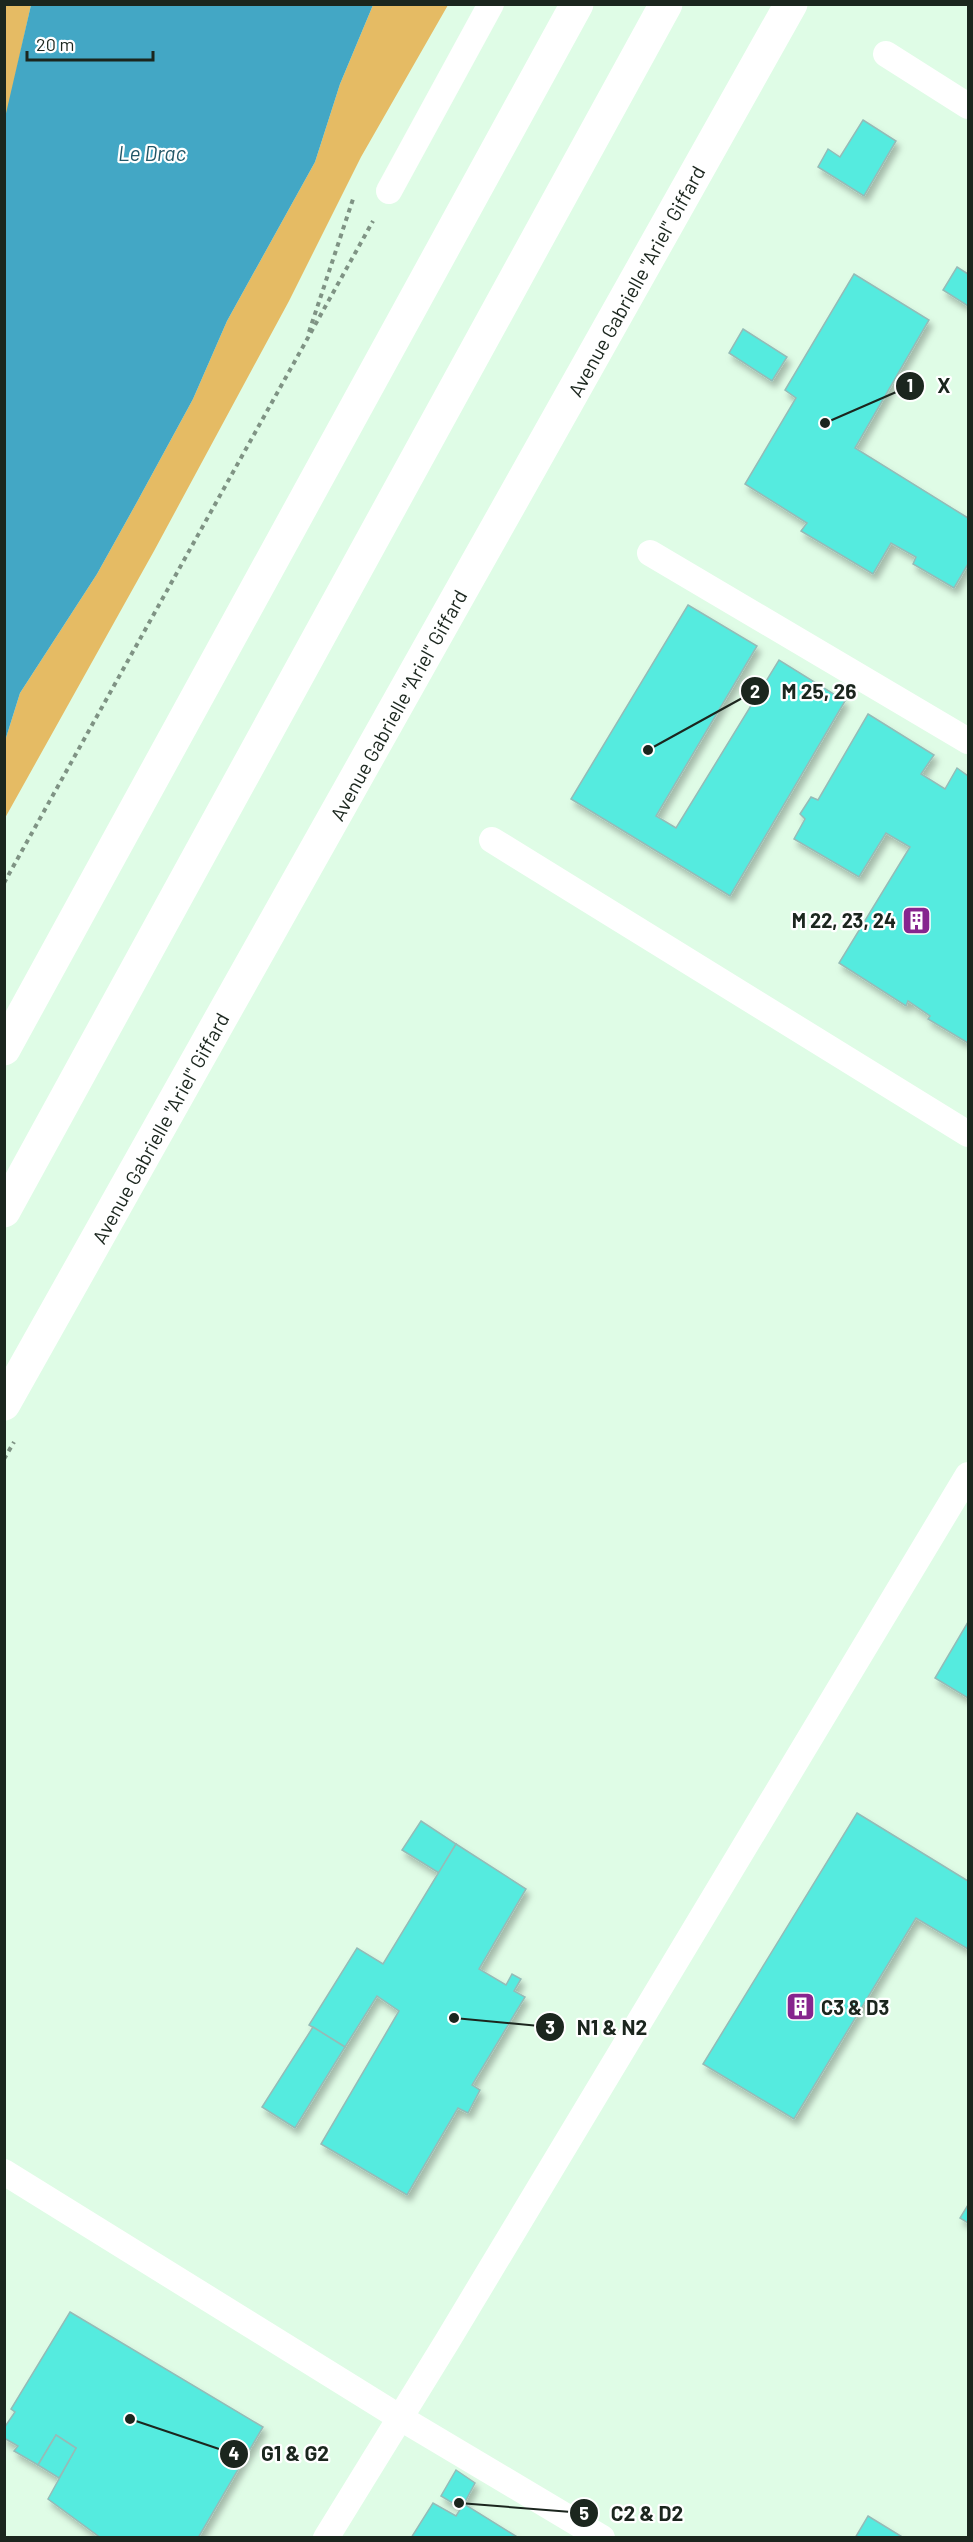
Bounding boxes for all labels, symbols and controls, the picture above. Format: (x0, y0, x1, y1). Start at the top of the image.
scale bar (27, 24, 153, 62)
text: 20 m (36, 33, 74, 55)
water label: Le Drac (118, 140, 186, 165)
street label: Avenue Gabrielle "Ariel" Giffard (562, 161, 710, 401)
callout: X (895, 366, 962, 405)
text: X (937, 372, 951, 397)
text: 1 (907, 374, 913, 396)
street label: Avenue Gabrielle "Ariel" Giffard (324, 585, 472, 825)
callout: M 25, 26 (740, 672, 869, 711)
text: M 25, 26 (781, 678, 857, 703)
text: 2 (750, 680, 760, 702)
building icon: M 22, 23, 24 (901, 904, 933, 936)
place label: M 22, 23, 24 (792, 908, 896, 932)
street label: Avenue Gabrielle "Ariel" Giffard (86, 1008, 234, 1248)
building icon: C3 & D3 (784, 1991, 816, 2023)
place label: C3 & D3 (821, 1995, 889, 2019)
callout: N1 & N2 (535, 2008, 660, 2047)
text: N1 & N2 (577, 2014, 647, 2039)
text: 3 (545, 2016, 555, 2038)
callout: G1 & G2 (219, 2434, 341, 2473)
text: G1 & G2 (261, 2440, 329, 2465)
text: 4 (229, 2442, 240, 2464)
callout: C2 & D2 (569, 2494, 695, 2533)
text: C2 & D2 (611, 2500, 683, 2525)
text: 5 (579, 2502, 589, 2524)

